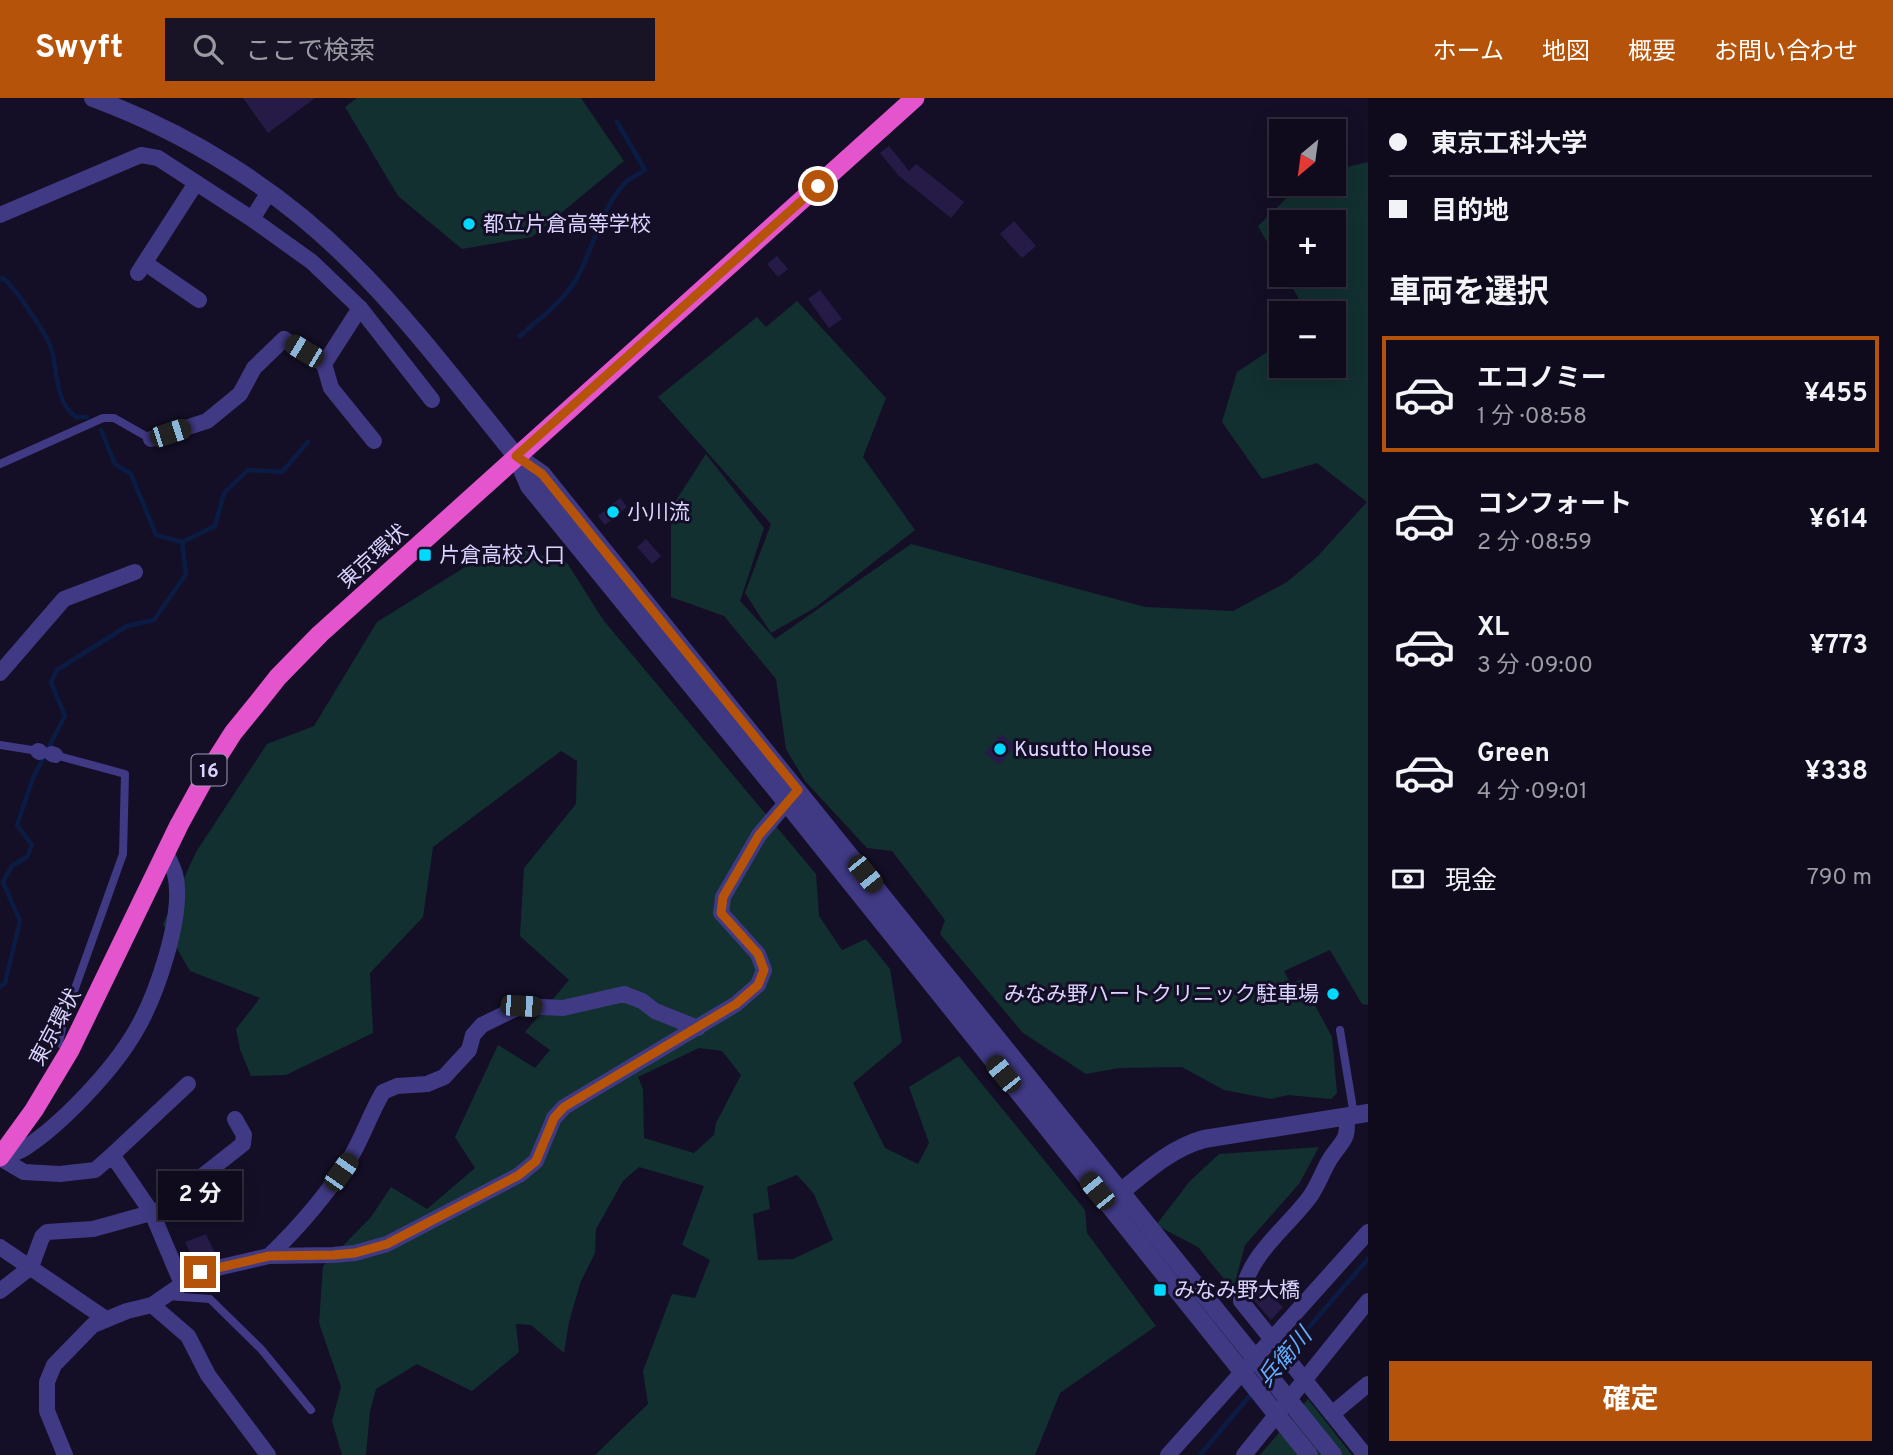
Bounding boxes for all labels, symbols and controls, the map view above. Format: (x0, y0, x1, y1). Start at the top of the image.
search box (165, 18, 655, 81)
text: Swyft (35, 28, 123, 70)
icon: search (189, 30, 227, 68)
text: ここで検索 (245, 36, 375, 69)
text: ホーム (1433, 38, 1504, 68)
text: 地図 (1542, 38, 1590, 68)
text: 概要 (1628, 38, 1676, 68)
text: お問い合わせ (1714, 38, 1858, 68)
north arrow (1269, 119, 1346, 196)
map controls (1269, 119, 1346, 378)
text: 東京工科大学 (1431, 129, 1587, 162)
route start (802, 170, 834, 202)
text: 目的地 (1431, 196, 1509, 229)
button: + (1269, 210, 1346, 287)
place label: 都立片倉高等学校 (483, 212, 651, 239)
marker: 都立片倉高等学校 (461, 216, 477, 232)
text: 車両を選択 (1389, 274, 1549, 314)
button: − (1269, 301, 1346, 378)
car (281, 331, 328, 371)
icon: car (1393, 363, 1456, 426)
text: エコノミー (1477, 363, 1607, 396)
text: ¥455 (1804, 378, 1868, 411)
text: 1 分 · 08:58 (1477, 403, 1587, 432)
car (147, 417, 194, 449)
icon: car (1393, 489, 1456, 552)
text: コンフォート (1477, 489, 1632, 522)
place label: 小川流 (627, 500, 690, 527)
marker: 小川流 (605, 504, 621, 520)
text: ¥614 (1809, 504, 1868, 537)
street label: 東京環状 (334, 519, 414, 595)
text: 2 分 · 08:59 (1477, 529, 1592, 558)
place label: 片倉高校入口 (439, 543, 565, 570)
marker: 片倉高校入口 (417, 547, 433, 563)
text: XL (1477, 612, 1509, 645)
icon: car (1393, 615, 1456, 678)
text: ¥773 (1809, 630, 1868, 663)
text: 3 分 · 09:00 (1477, 652, 1593, 681)
place label: Kusutto House (1014, 737, 1152, 764)
text: Green (1477, 738, 1550, 771)
marker: Kusutto House (992, 741, 1008, 757)
icon: car (1393, 741, 1456, 804)
road number: 16 (192, 754, 227, 786)
text: ¥338 (1805, 756, 1868, 789)
text: 4 分 · 09:01 (1477, 778, 1588, 807)
car (844, 851, 887, 897)
icon: cash (1389, 860, 1427, 898)
text: 790 m (1807, 864, 1872, 893)
text: 現金 (1445, 866, 1497, 899)
place label: みなみ野ハートクリニック駐車場 (1004, 982, 1319, 1009)
street label: 東京環状 (25, 984, 88, 1071)
marker: みなみ野ハートクリニック駐車場 (1325, 986, 1341, 1002)
car (500, 994, 543, 1018)
car (982, 1051, 1025, 1097)
car (321, 1149, 362, 1195)
car (1076, 1168, 1119, 1214)
callout: 2 分 (158, 1170, 242, 1220)
text: 2 分 (179, 1181, 221, 1210)
route end (184, 1256, 216, 1288)
place label: みなみ野大橋 (1174, 1278, 1300, 1305)
marker: みなみ野大橋 (1152, 1282, 1168, 1298)
water label: 兵衛川 (1252, 1321, 1321, 1394)
button: 確定 (1389, 1361, 1872, 1441)

